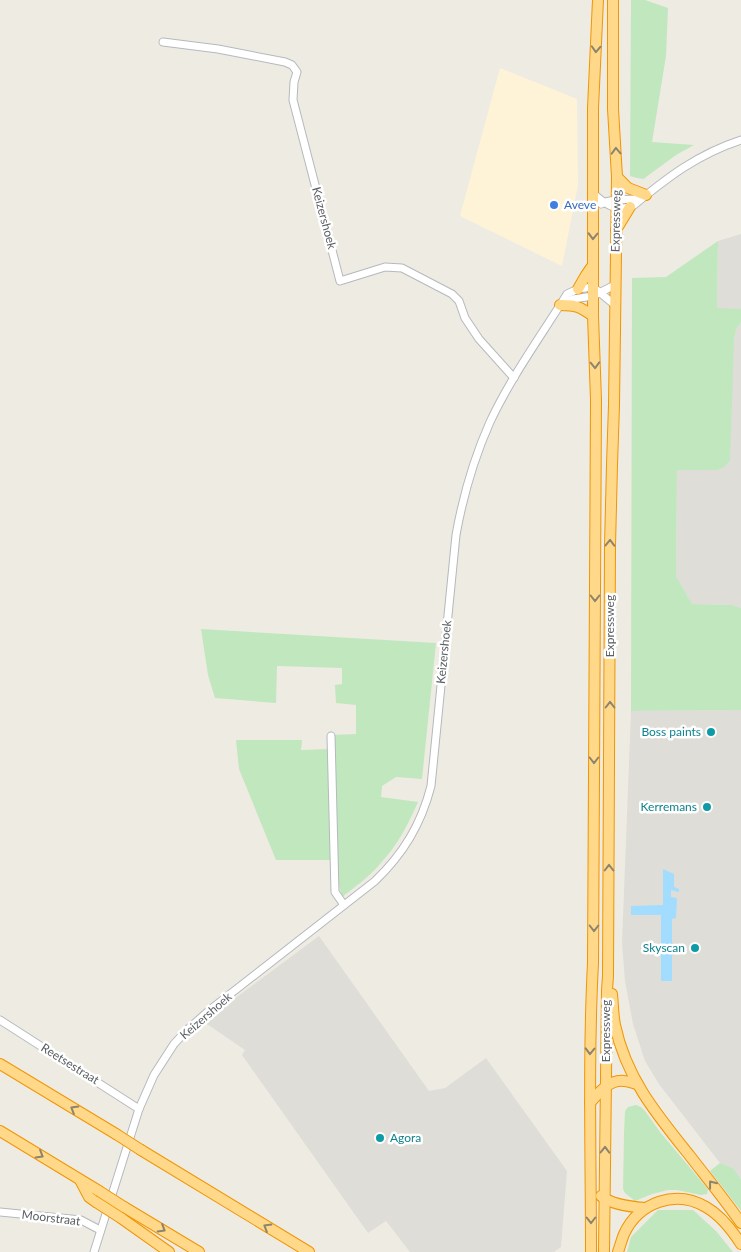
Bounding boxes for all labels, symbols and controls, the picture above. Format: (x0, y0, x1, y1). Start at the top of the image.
one-way arrow (590, 45, 601, 53)
one-way arrow (611, 147, 621, 154)
street label: Keizershoek (309, 185, 340, 252)
street label: Expressweg (607, 190, 624, 252)
place label: Aveve (564, 197, 596, 212)
marker: Aveve (548, 199, 560, 211)
one-way arrow (588, 232, 598, 240)
one-way arrow (590, 362, 600, 369)
one-way arrow (605, 539, 615, 546)
one-way arrow (590, 594, 600, 602)
street label: Expressweg (602, 595, 617, 657)
street label: Keizershoek (433, 619, 454, 684)
one-way arrow (604, 701, 615, 709)
place label: Boss paints (641, 724, 701, 739)
marker: Boss paints (705, 726, 717, 738)
one-way arrow (589, 756, 599, 764)
place label: Kerremans (641, 799, 697, 814)
marker: Kerremans (701, 801, 713, 813)
one-way arrow (604, 864, 614, 872)
one-way arrow (589, 924, 599, 932)
place label: Skyscan (643, 940, 685, 955)
marker: Skyscan (689, 942, 701, 954)
street label: Keizershoek (177, 988, 235, 1042)
street label: Expressweg (598, 1000, 613, 1062)
street label: Reetsestraat (39, 1040, 103, 1088)
one-way arrow (585, 1048, 596, 1056)
one-way arrow (71, 1106, 80, 1115)
place label: Agora (390, 1130, 421, 1145)
marker: Agora (374, 1132, 386, 1144)
one-way arrow (600, 1145, 610, 1153)
one-way arrow (34, 1149, 43, 1159)
one-way arrow (709, 1181, 717, 1190)
street label: Moorstraat (21, 1206, 82, 1229)
one-way arrow (586, 1216, 596, 1224)
one-way arrow (156, 1223, 165, 1233)
one-way arrow (263, 1223, 272, 1233)

